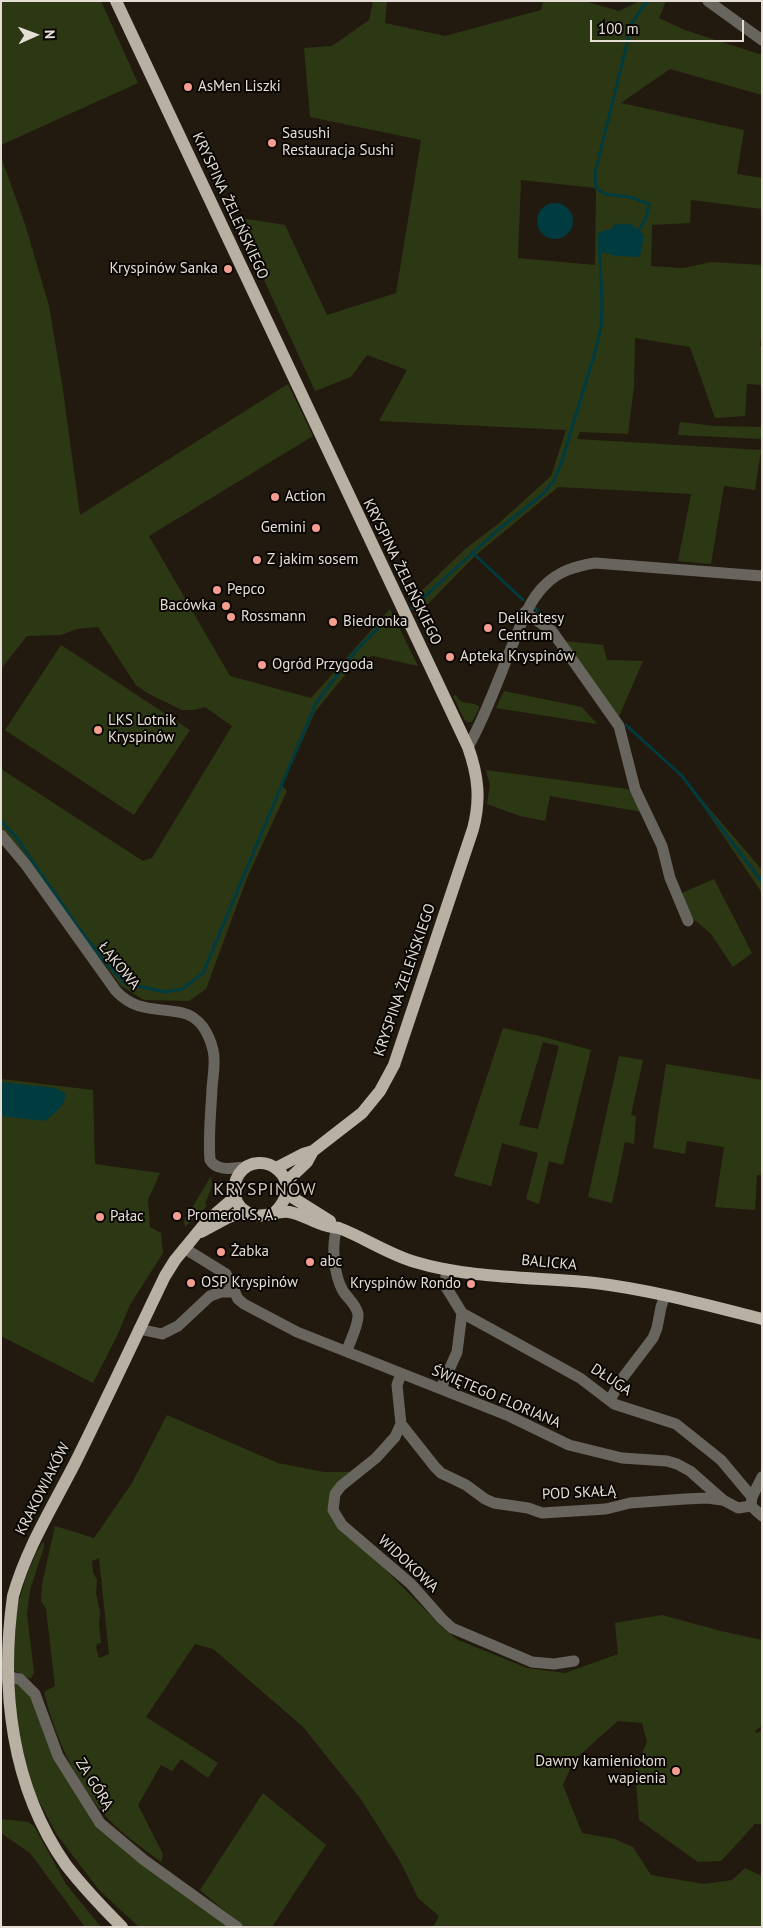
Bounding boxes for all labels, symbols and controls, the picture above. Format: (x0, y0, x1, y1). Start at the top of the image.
north arrow (10, 10, 60, 60)
scale bar (593, 10, 747, 42)
text: 100 m (598, 19, 639, 38)
text: N (41, 30, 59, 39)
place label: AsMen Liszki (198, 78, 281, 96)
marker: AsMen Liszki (182, 81, 194, 93)
place label: Sasushi Restauracja Sushi (282, 125, 394, 160)
street label: KRYSPINA ŻELEŃSKIEGO (188, 130, 272, 282)
marker: Sasushi Restauracja Sushi (266, 137, 278, 149)
place label: Kryspinów Sanka (109, 260, 218, 278)
marker: Kryspinów Sanka (222, 263, 234, 275)
place label: Action (285, 488, 326, 506)
marker: Action (269, 491, 281, 503)
street label: KRYSPINA ŻELEŃSKIEGO (359, 496, 445, 648)
place label: Gemini (261, 519, 306, 537)
marker: Gemini (310, 522, 322, 534)
place label: Z jakim sosem (267, 551, 358, 569)
marker: Z jakim sosem (251, 554, 263, 566)
place label: Pepco (227, 581, 265, 599)
marker: Pepco (211, 584, 223, 596)
place label: Bacówka (160, 597, 216, 615)
marker: Bacówka (220, 600, 232, 612)
place label: Rossmann (241, 608, 306, 626)
place label: Delikatesy Centrum (498, 610, 564, 645)
marker: Rossmann (225, 611, 237, 623)
place label: Biedronka (343, 613, 407, 631)
marker: Biedronka (327, 616, 339, 628)
marker: Delikatesy Centrum (482, 622, 494, 634)
place label: Apteka Kryspinów (460, 648, 574, 666)
marker: Apteka Kryspinów (444, 651, 456, 663)
place label: Ogród Przygoda (272, 656, 373, 674)
marker: Ogród Przygoda (256, 659, 268, 671)
place label: LKS Lotnik Kryspinów (108, 712, 176, 747)
marker: LKS Lotnik Kryspinów (92, 724, 104, 736)
street label: KRYSPINA ŻELEŃSKIEGO (370, 901, 440, 1059)
street label: ŁĄKOWA (94, 939, 144, 993)
district label: KRYSPINÓW (212, 1179, 318, 1201)
place label: Promerol S. A. (187, 1207, 277, 1225)
place label: Pałac (110, 1208, 144, 1226)
marker: Promerol S. A. (171, 1210, 183, 1222)
marker: Pałac (94, 1211, 106, 1223)
place label: Żabka (231, 1243, 269, 1261)
marker: Żabka (215, 1246, 227, 1258)
street label: BALICKA (520, 1252, 578, 1274)
place label: abc (320, 1253, 342, 1271)
marker: abc (304, 1256, 316, 1268)
place label: OSP Kryspinów (201, 1274, 298, 1292)
place label: Kryspinów Rondo (350, 1275, 461, 1293)
marker: OSP Kryspinów (185, 1277, 197, 1289)
marker: Kryspinów Rondo (465, 1278, 477, 1290)
street label: DŁUGA (587, 1360, 635, 1400)
street label: ŚWIĘTEGO FLORIANA (429, 1362, 563, 1432)
street label: KRAKOWIAKÓW (12, 1440, 74, 1538)
street label: POD SKAŁĄ (541, 1482, 617, 1504)
street label: WIDOKOWA (374, 1532, 442, 1596)
place label: Dawny kamieniołom wapienia (535, 1753, 666, 1788)
street label: ZA GÓRĄ (71, 1755, 117, 1813)
marker: Dawny kamieniołom wapienia (670, 1765, 682, 1777)

